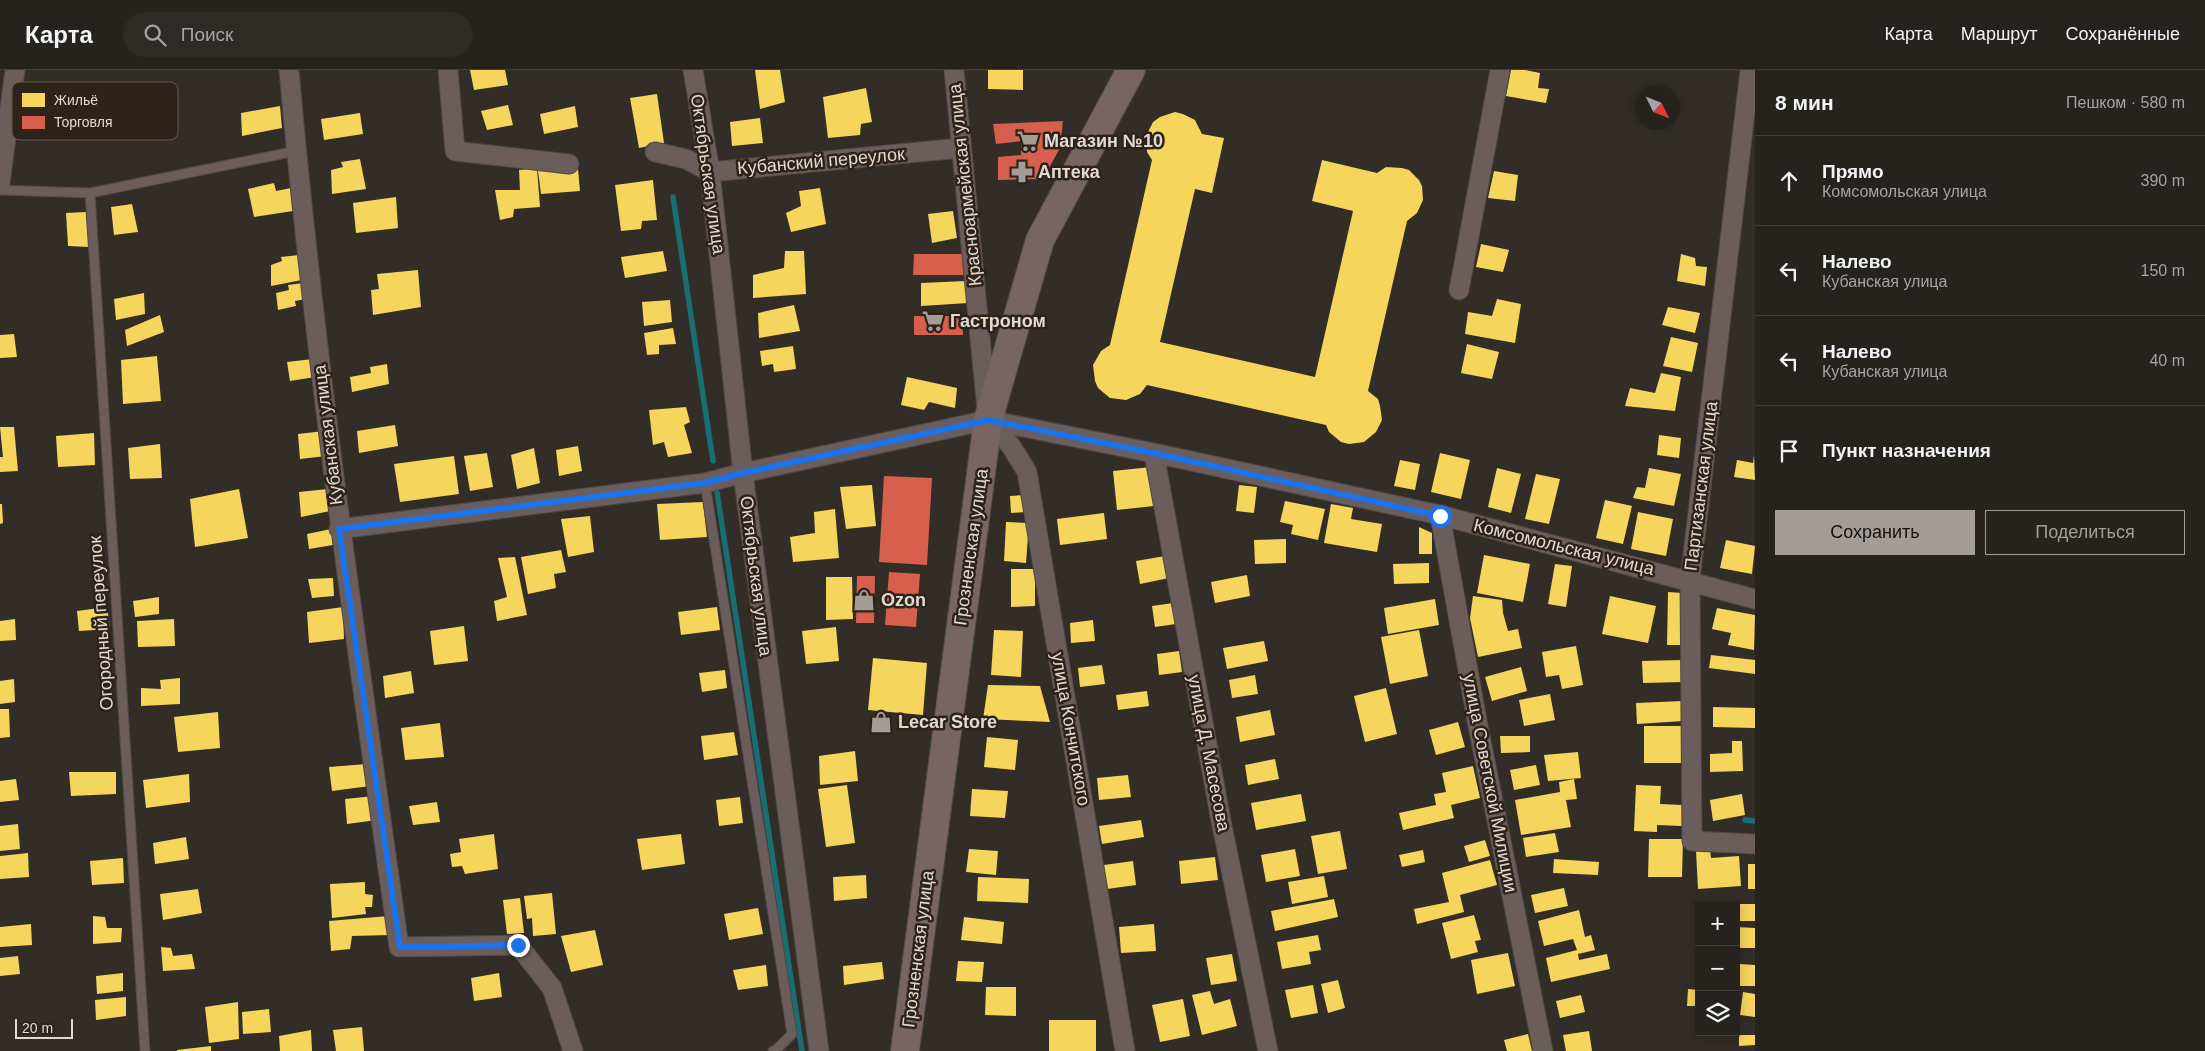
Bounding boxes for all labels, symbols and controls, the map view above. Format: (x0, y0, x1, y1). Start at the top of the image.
search box (123, 12, 473, 57)
text: Карта (25, 21, 93, 48)
icon: search (141, 21, 169, 49)
text: Поиск (181, 24, 233, 45)
text: Карта (1885, 24, 1933, 44)
text: Маршрут (1961, 24, 2037, 44)
text: Сохранённые (2065, 24, 2180, 44)
legend (12, 82, 178, 140)
street label: Красноармейская улица (944, 82, 986, 287)
north arrow (1635, 85, 1680, 130)
text: 8 мин (1775, 91, 1834, 114)
text: Жильё (54, 92, 98, 108)
street label: Октябрьская улица (687, 93, 729, 256)
text: Пешком · 580 m (2066, 94, 2185, 111)
text: Торговля (54, 114, 112, 130)
supermarket icon: Магазин №10 (1015, 128, 1041, 154)
place label: Магазин №10 (1044, 131, 1163, 151)
street label: Кубанский переулок (736, 144, 906, 178)
pharmacy icon: Аптека (1009, 159, 1035, 185)
text: Прямо (1822, 161, 1884, 182)
place label: Аптека (1038, 162, 1101, 182)
icon: ahead (1775, 167, 1803, 195)
text: 390 m (2141, 172, 2185, 189)
text: Комсомольская улица (1822, 183, 1987, 200)
text: Налево (1822, 251, 1892, 272)
icon: left (1775, 257, 1803, 285)
text: 150 m (2141, 262, 2185, 279)
text: Кубанская улица (1822, 273, 1947, 290)
supermarket icon: Гастроном (920, 308, 946, 334)
place label: Гастроном (950, 311, 1046, 331)
text: Налево (1822, 341, 1892, 362)
icon: left (1775, 347, 1803, 375)
text: 40 m (2149, 352, 2185, 369)
street label: Кубанская улица (309, 363, 347, 506)
text: Кубанская улица (1822, 363, 1947, 380)
street label: Партизанская улица (1681, 399, 1721, 572)
icon: arrive (1775, 437, 1803, 465)
text: Пункт назначения (1822, 440, 1991, 461)
street label: Грозненская улица (950, 466, 992, 627)
street label: Октябрьская улица (736, 495, 776, 658)
route start (1429, 505, 1452, 528)
button: Сохранить (1775, 510, 1975, 555)
button: Поделиться (1985, 510, 2185, 555)
street label: Комсомольская улица (1472, 515, 1657, 579)
street label: Огородный переулок (85, 535, 117, 711)
shop icon: Ozon (851, 587, 877, 613)
place label: Ozon (881, 590, 926, 610)
street label: улица Кончитского (1048, 651, 1094, 807)
street label: улица Советской Милиции (1459, 672, 1521, 894)
street label: улица Д. Масесова (1184, 673, 1234, 834)
shop icon: Lecar Store (868, 709, 894, 735)
place label: Lecar Store (898, 712, 997, 732)
street label: Грозненская улица (898, 868, 938, 1029)
map controls (1695, 901, 1740, 1036)
button: + (1695, 901, 1740, 946)
route end (507, 934, 530, 957)
button: − (1695, 946, 1740, 991)
button: layers (1695, 991, 1740, 1036)
scale bar (15, 1016, 72, 1039)
text: 20 m (22, 1020, 53, 1036)

